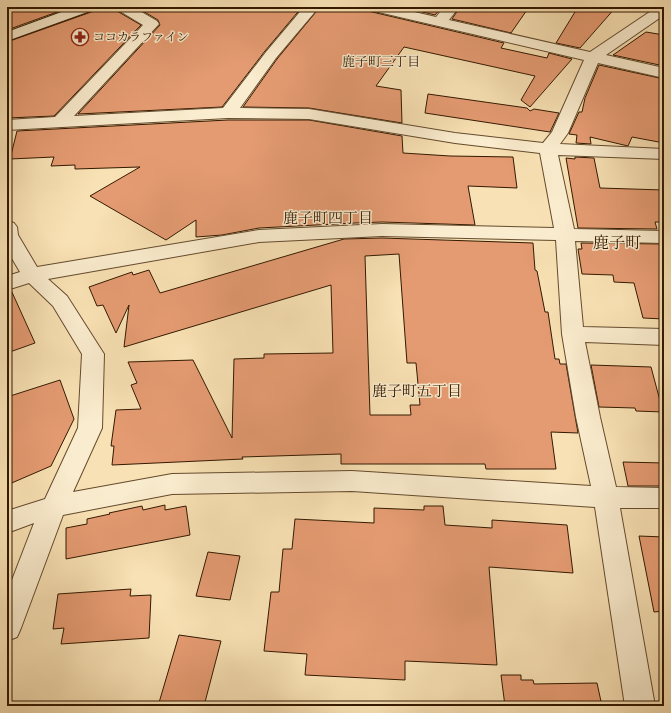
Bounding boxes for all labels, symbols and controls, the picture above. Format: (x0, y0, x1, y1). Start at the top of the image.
pharmacy icon: ココカラファイン (70, 27, 90, 47)
place label: ココカラファイン (93, 29, 189, 45)
district label: 鹿子町三丁目 (342, 53, 420, 71)
district label: 鹿子町四丁目 (283, 208, 373, 228)
district label: 鹿子町 (593, 232, 641, 254)
district label: 鹿子町五丁目 (372, 381, 462, 401)

